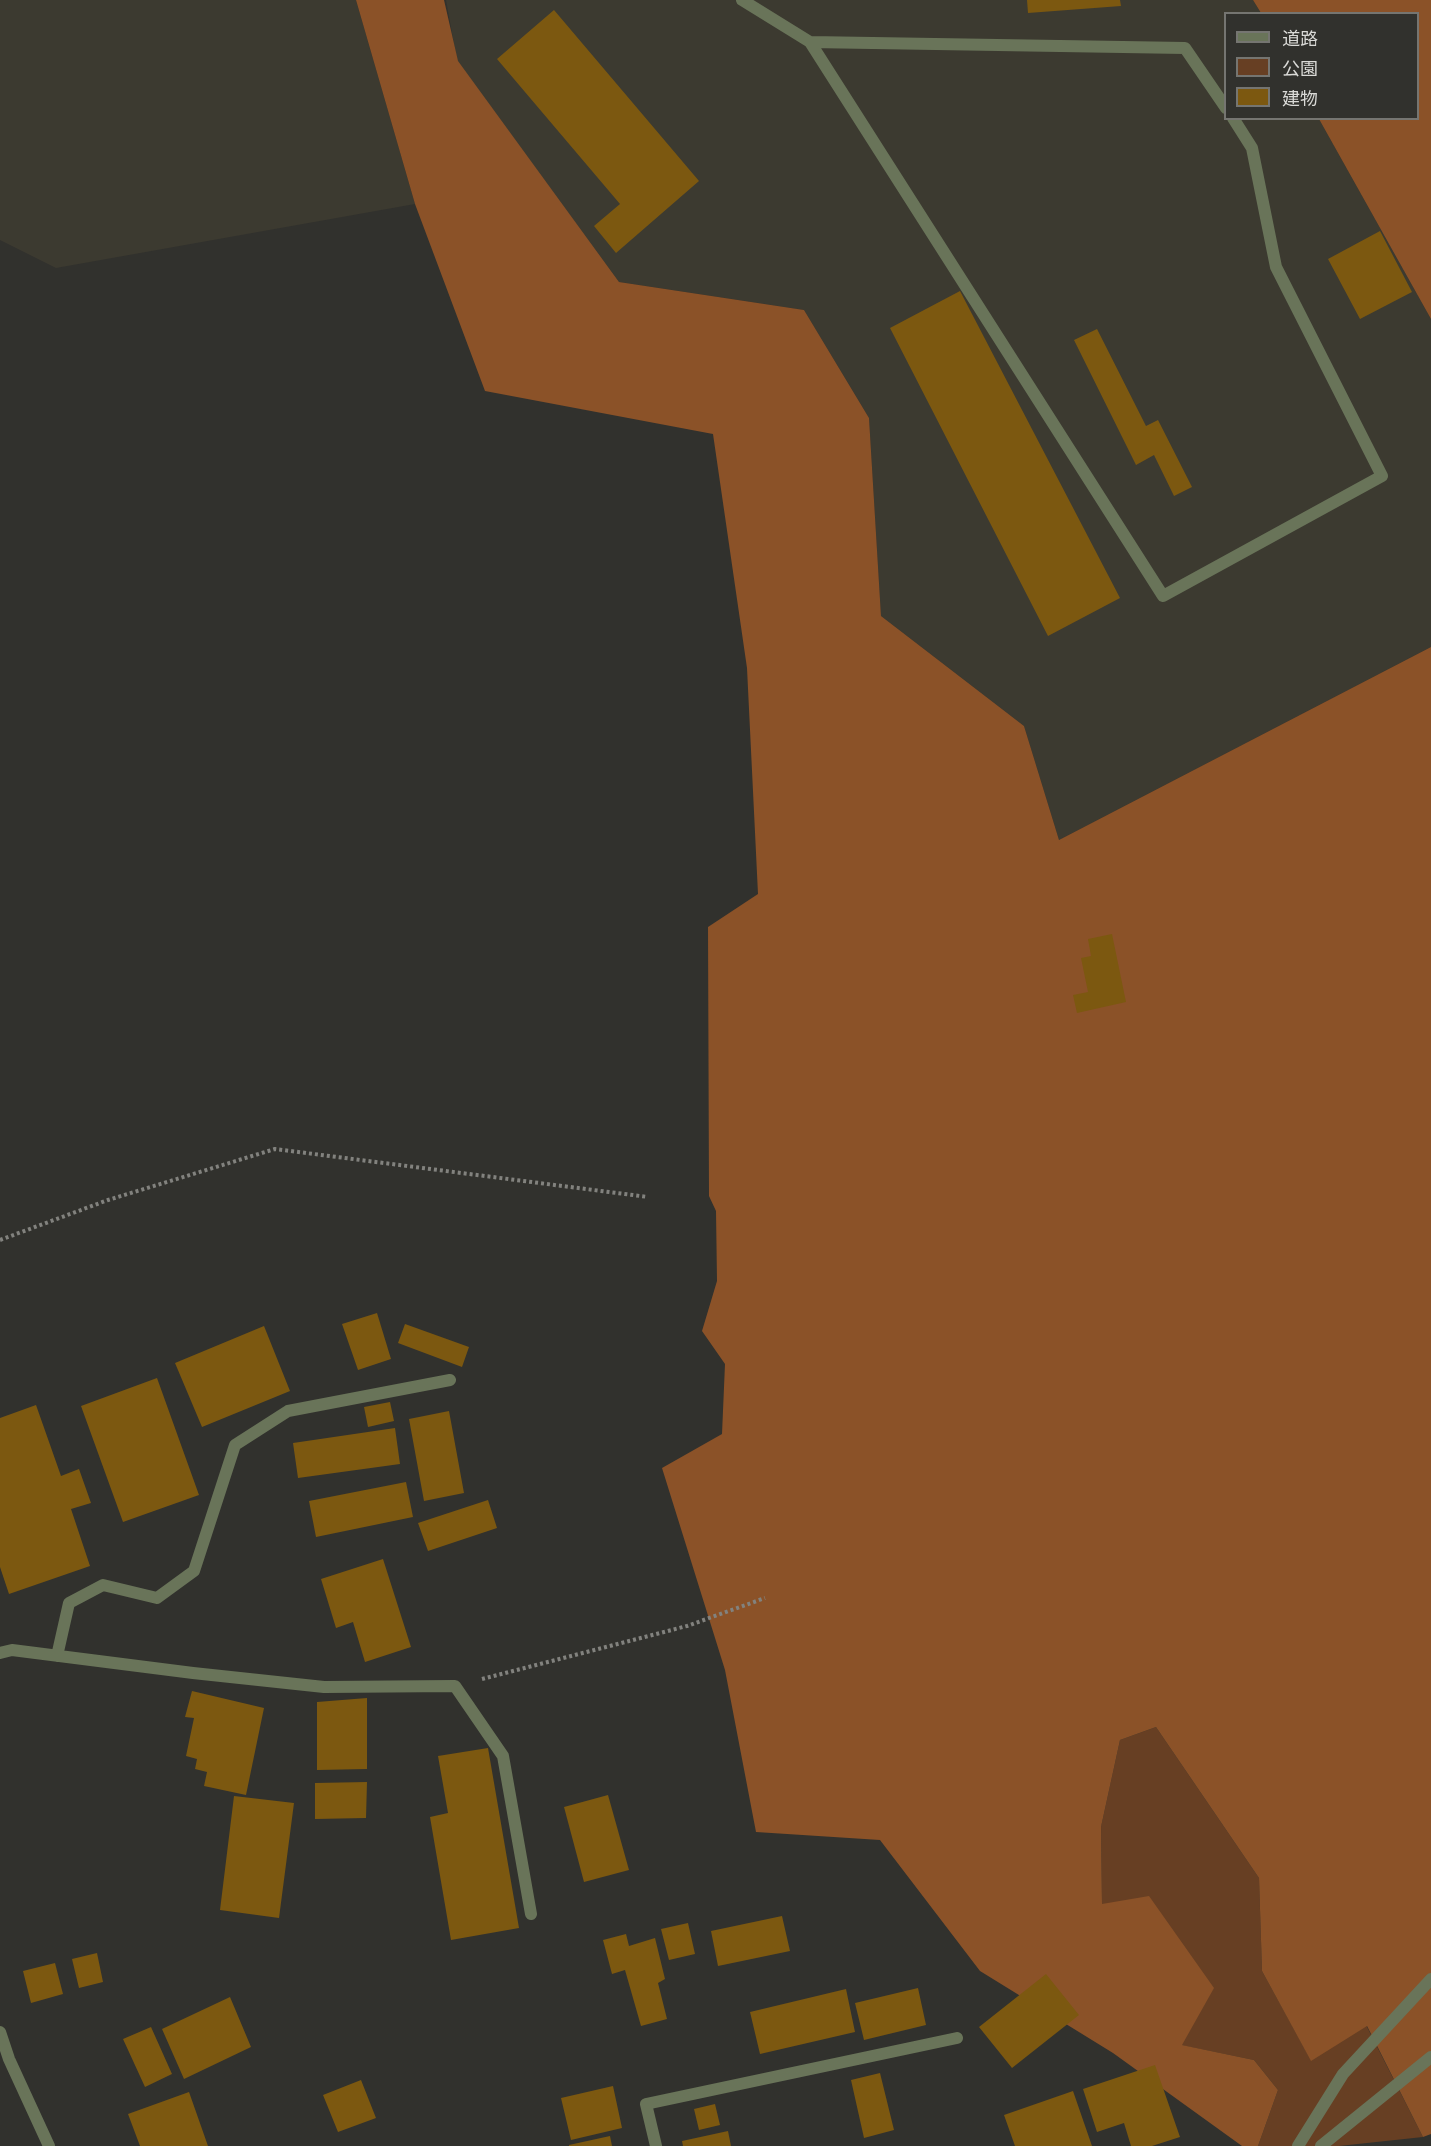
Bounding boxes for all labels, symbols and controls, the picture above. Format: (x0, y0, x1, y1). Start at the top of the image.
legend (1224, 12, 1419, 120)
text: 道路 (1282, 28, 1318, 50)
text: 公園 (1282, 58, 1318, 80)
text: 建物 (1282, 88, 1318, 110)

